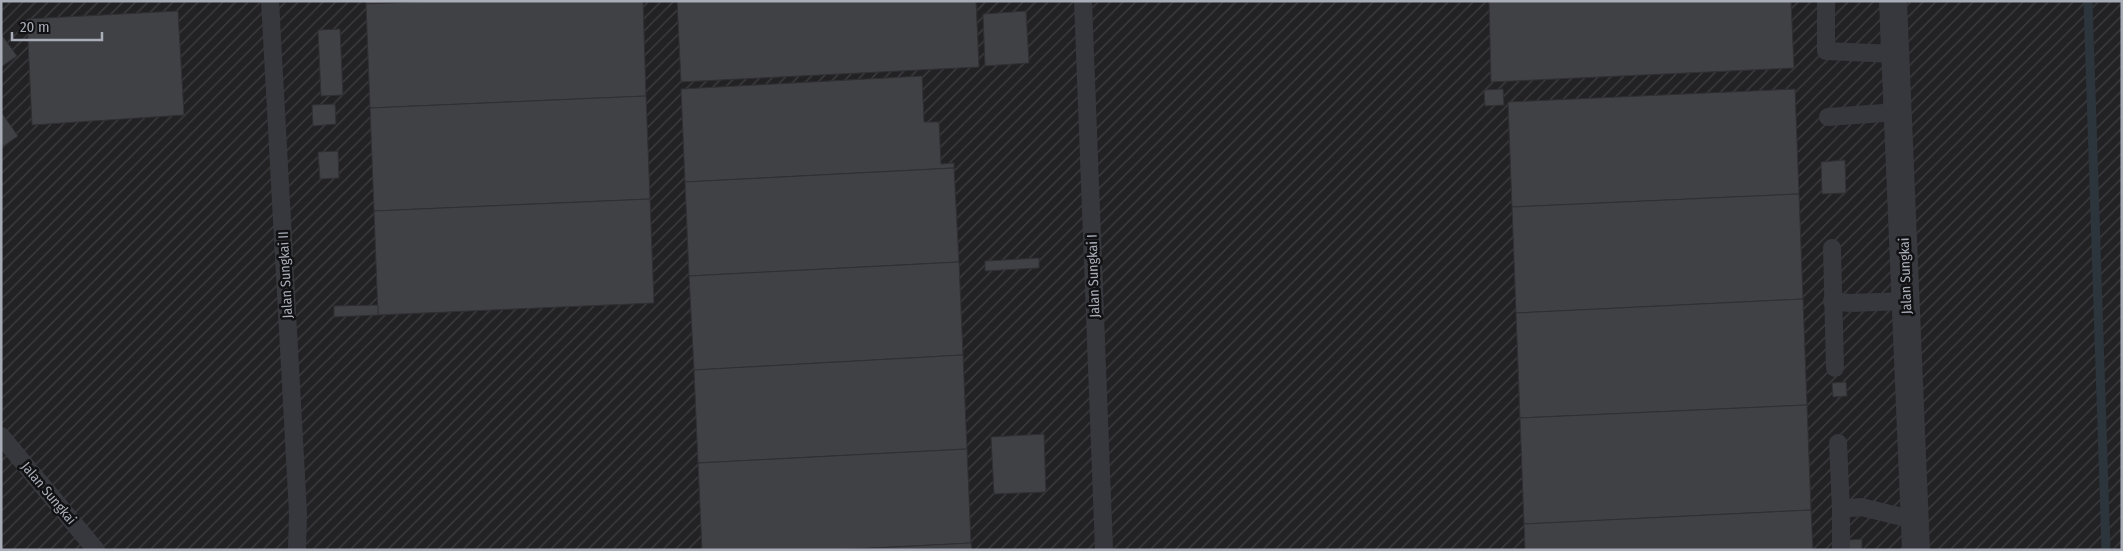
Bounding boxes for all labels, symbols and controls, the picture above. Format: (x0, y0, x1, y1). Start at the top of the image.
scale bar (12, 10, 102, 42)
text: 20 m (20, 18, 50, 36)
street label: Jalan Sungkai II (275, 231, 296, 319)
street label: Jalan Sungkai I (1084, 234, 1103, 318)
street label: Jalan Sungkai (1896, 237, 1915, 315)
street label: Jalan Sungkai (17, 459, 80, 528)

